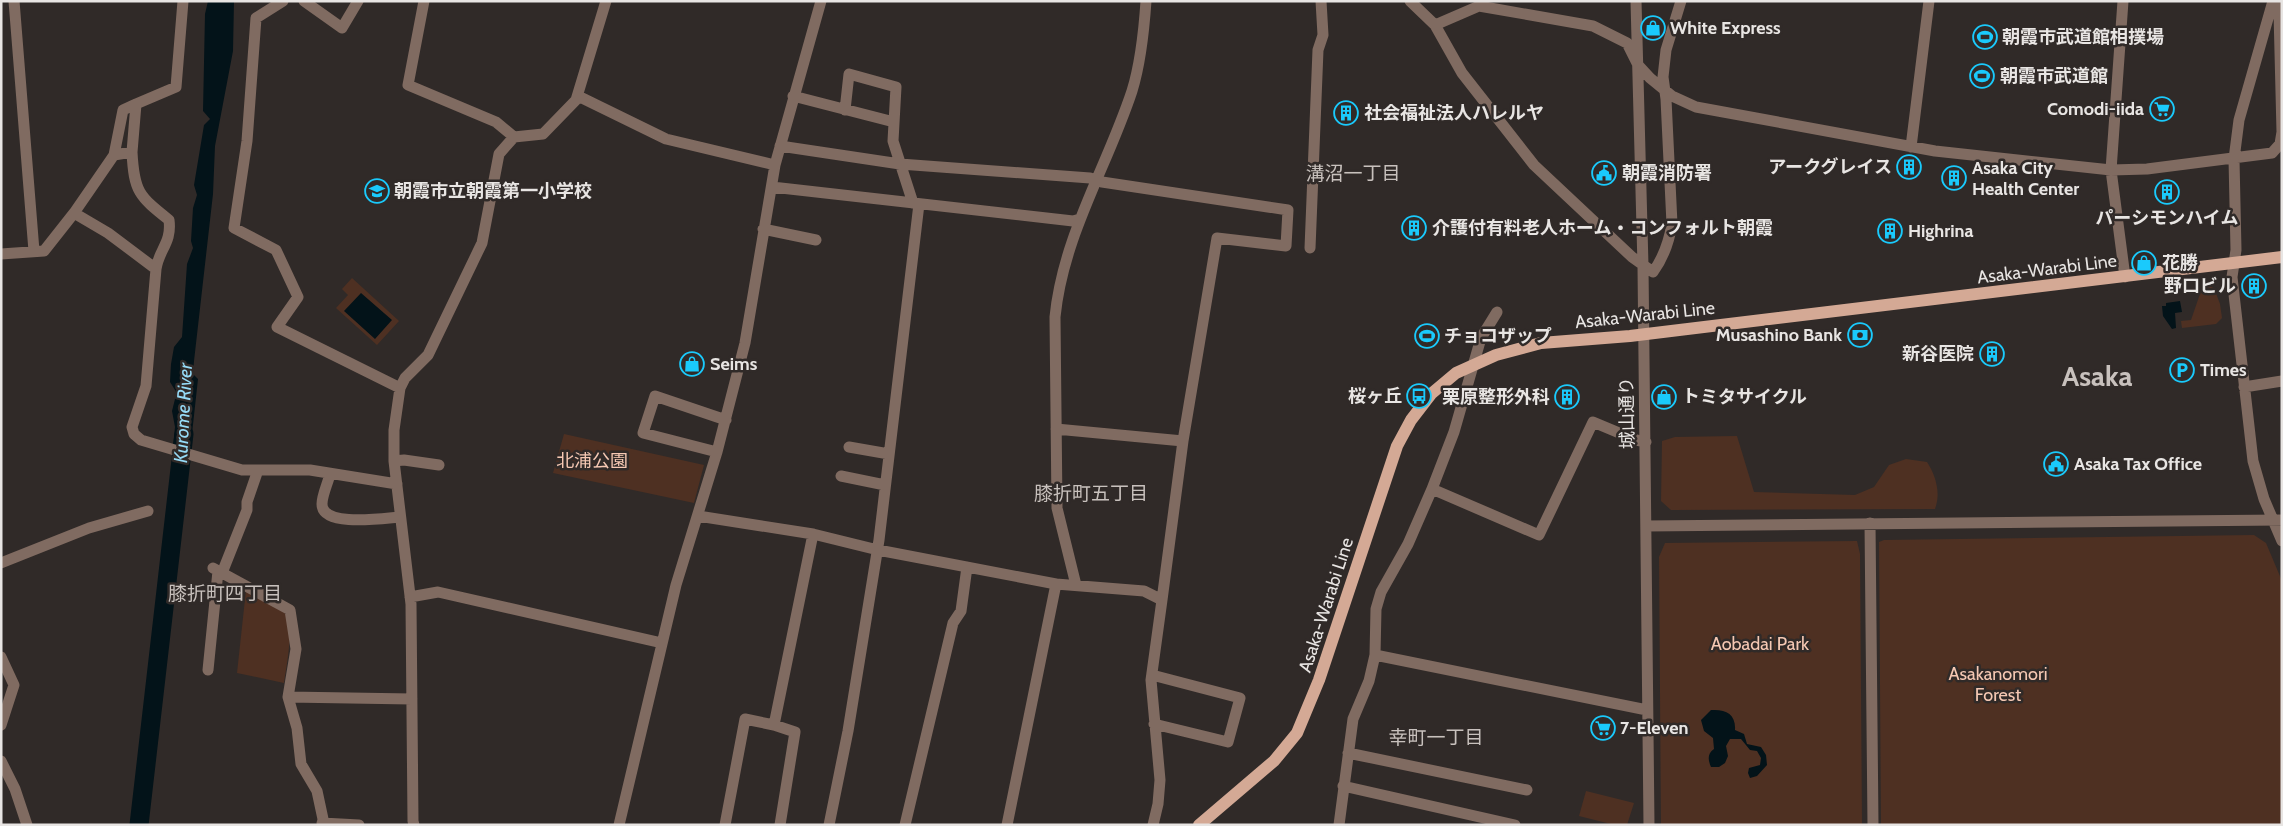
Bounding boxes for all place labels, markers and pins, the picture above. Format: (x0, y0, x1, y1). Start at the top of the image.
shop icon: White Express (1640, 15, 1666, 41)
place label: White Express (1670, 17, 1781, 39)
sports icon: 朝霞市武道館相撲場 (1972, 24, 1998, 50)
place label: 朝霞市武道館相撲場 (2002, 26, 2164, 48)
sports icon: 朝霞市武道館 (1969, 63, 1995, 89)
place label: 朝霞市武道館 (2000, 65, 2108, 87)
supermarket icon: Comodi-iida (2149, 96, 2175, 122)
place label: Comodi-iida (2047, 98, 2144, 120)
building icon: 社会福祉法人ハレルヤ (1333, 100, 1359, 126)
place label: 社会福祉法人ハレルヤ (1364, 102, 1544, 124)
building icon: アークグレイス (1896, 154, 1922, 180)
place label: アークグレイス (1768, 156, 1892, 178)
place label: Asaka City Health Center (1972, 157, 2079, 200)
public building icon: 朝霞消防署 (1591, 160, 1617, 186)
place label: 朝霞消防署 (1622, 162, 1712, 184)
building icon: Asaka City Health Center (1941, 165, 1967, 191)
school or university icon: 朝霞市立朝霞第一小学校 (364, 178, 390, 204)
building icon: パーシモンハイム (2154, 179, 2180, 205)
place label: 朝霞市立朝霞第一小学校 (394, 180, 592, 202)
place label: パーシモンハイム (2096, 207, 2238, 229)
building icon: 介護付有料老人ホーム・コンフォルト朝霞 (1401, 215, 1427, 241)
place label: 介護付有料老人ホーム・コンフォルト朝霞 (1432, 217, 1773, 239)
building icon: Highrina (1877, 218, 1903, 244)
place label: Highrina (1908, 220, 1973, 242)
shop icon: 花勝 (2131, 250, 2157, 276)
place label: 花勝 (2162, 252, 2198, 274)
building icon: 野口ビル (2241, 273, 2267, 299)
place label: 野口ビル (2164, 275, 2236, 297)
bank icon: Musashino Bank (1847, 322, 1873, 348)
sports icon: チョコザップ (1414, 323, 1440, 349)
place label: Musashino Bank (1716, 324, 1842, 346)
place label: チョコザップ (1444, 325, 1552, 347)
building icon: 新谷医院 (1979, 341, 2005, 367)
place label: 新谷医院 (1902, 343, 1974, 365)
shop icon: Seims (679, 351, 705, 377)
place label: Seims (710, 353, 758, 375)
parking icon: Times (2169, 357, 2195, 383)
place label: Times (2200, 359, 2247, 381)
bus stop icon: 桜ヶ丘 (1406, 383, 1432, 409)
building icon: 栗原整形外科 (1554, 384, 1580, 410)
shop icon: トミタサイクル (1651, 384, 1677, 410)
place label: 桜ヶ丘 (1348, 385, 1402, 407)
place label: 栗原整形外科 (1442, 386, 1550, 408)
place label: トミタサイクル (1682, 386, 1807, 408)
public building icon: Asaka Tax Office (2043, 451, 2069, 477)
place label: Asaka Tax Office (2074, 453, 2202, 475)
supermarket icon: 7-Eleven (1590, 715, 1616, 741)
place label: 7-Eleven (1620, 717, 1688, 739)

